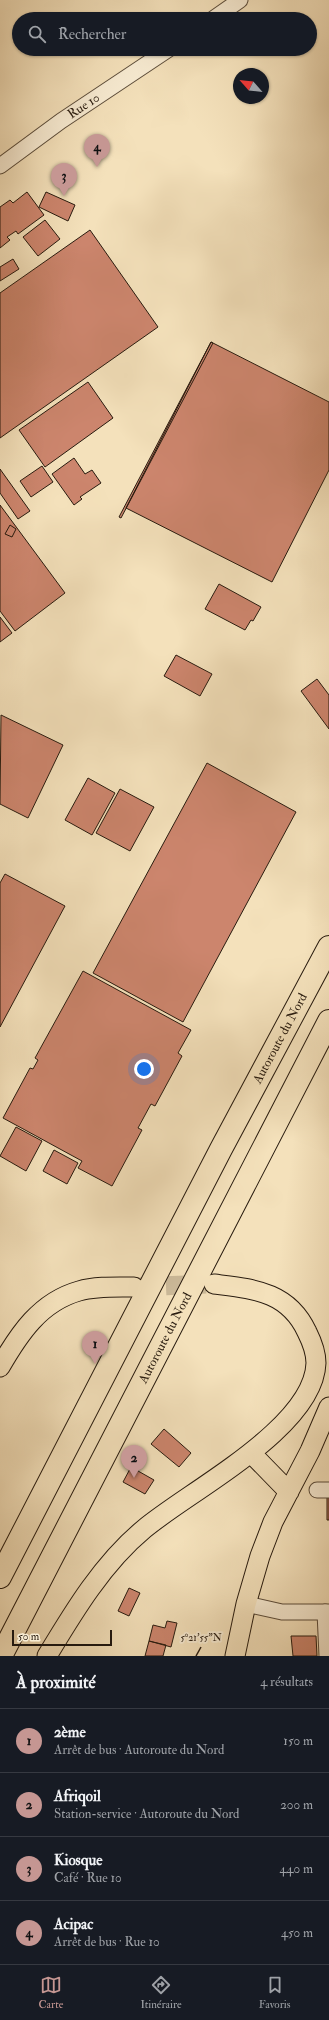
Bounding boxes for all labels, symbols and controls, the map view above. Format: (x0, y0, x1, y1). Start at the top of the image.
search box (12, 12, 317, 56)
icon: search (26, 23, 48, 45)
text: Rechercher (58, 25, 126, 44)
north arrow (233, 68, 269, 104)
street label: Rue 10 (64, 89, 103, 122)
pin: 4 (84, 134, 110, 167)
pin: 3 (51, 163, 77, 196)
street label: Autoroute du Nord (249, 990, 311, 1087)
your location (134, 1059, 154, 1079)
street label: Autoroute du Nord (135, 1289, 196, 1387)
pin: 1 (82, 1331, 108, 1364)
pin: 2 (121, 1445, 147, 1478)
scale bar (12, 1628, 112, 1647)
text: 50 m (18, 1630, 39, 1643)
text: 5°21'55"N (180, 1632, 222, 1644)
text: À proximité (16, 1672, 96, 1693)
text: 4 résultats (260, 1674, 313, 1690)
text: 2ème (54, 1723, 86, 1742)
text: 1 (27, 1733, 31, 1749)
text: 150 m (283, 1733, 313, 1749)
text: Arrêt de bus · Autoroute du Nord (54, 1742, 224, 1758)
text: Afriqoil (54, 1787, 101, 1806)
text: 2 (26, 1797, 32, 1813)
text: 200 m (280, 1797, 313, 1813)
text: Station-service · Autoroute du Nord (54, 1806, 239, 1822)
text: Kiosque (54, 1851, 103, 1870)
text: 3 (27, 1861, 32, 1877)
text: 440 m (279, 1861, 313, 1877)
text: Café · Rue 10 (54, 1870, 122, 1886)
text: Acipac (54, 1915, 93, 1934)
text: 4 (25, 1925, 33, 1941)
text: 450 m (281, 1925, 313, 1941)
text: Arrêt de bus · Rue 10 (54, 1934, 160, 1950)
tab: Carte (39, 1974, 63, 2011)
tab: Itinéraire (140, 1974, 182, 2011)
tab: Favoris (259, 1974, 290, 2011)

